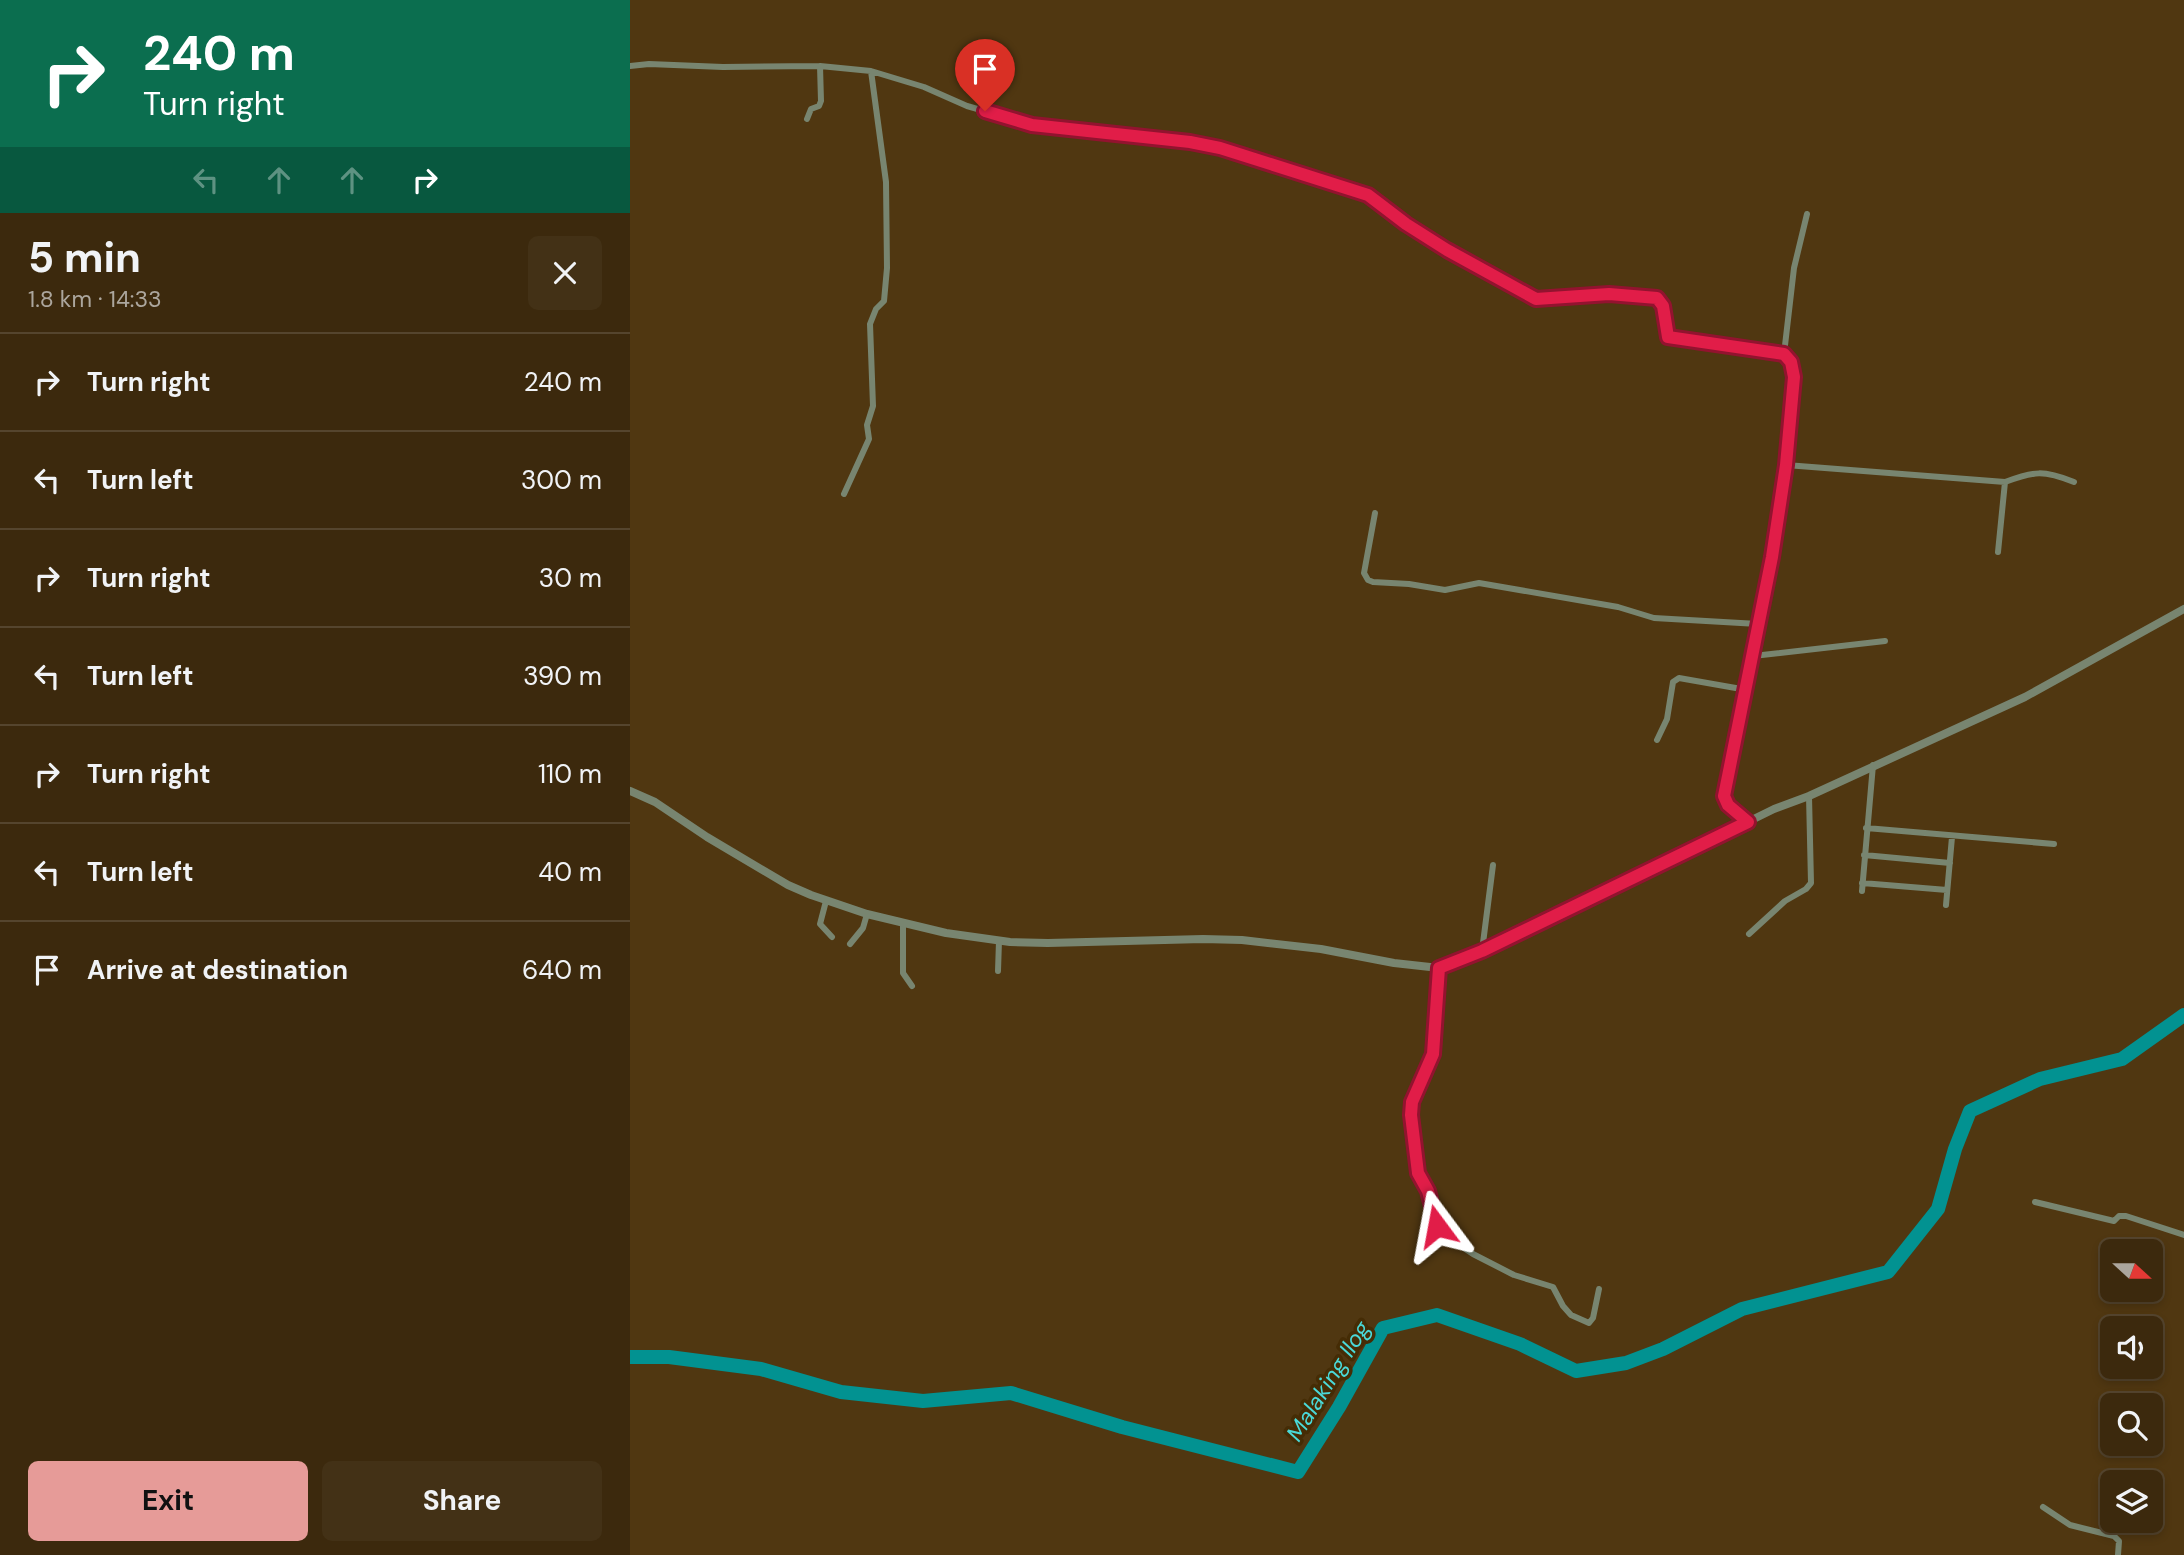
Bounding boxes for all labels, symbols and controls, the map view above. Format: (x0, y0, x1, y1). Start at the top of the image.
text: 240 m (143, 21, 295, 85)
icon: right (28, 28, 119, 119)
pin (955, 39, 1015, 111)
icon: arrive (966, 50, 1004, 88)
text: Turn right (143, 83, 285, 125)
icon: left (187, 161, 225, 199)
icon: ahead (260, 161, 298, 199)
icon: ahead (333, 161, 371, 199)
icon: right (406, 161, 444, 199)
text: 5 min (28, 230, 141, 285)
button: close (528, 236, 602, 310)
text: 1.8 km · 14:33 (28, 284, 162, 314)
icon: right (28, 363, 66, 401)
text: Turn right (87, 365, 211, 399)
text: 240 m (524, 365, 602, 399)
icon: left (28, 461, 66, 499)
text: Turn left (87, 463, 194, 497)
text: 300 m (521, 463, 602, 497)
icon: right (28, 559, 66, 597)
text: Turn right (87, 561, 211, 595)
text: 30 m (539, 561, 602, 595)
icon: left (28, 657, 66, 695)
text: Turn left (87, 659, 194, 693)
text: 390 m (523, 659, 602, 693)
icon: right (28, 755, 66, 793)
text: Turn right (87, 757, 211, 791)
text: 110 m (538, 757, 602, 791)
icon: left (28, 853, 66, 891)
text: Turn left (87, 855, 194, 889)
text: 40 m (538, 855, 602, 889)
icon: arrive (28, 951, 66, 989)
text: Arrive at destination (87, 953, 348, 987)
text: 640 m (522, 953, 602, 987)
position arrow (1400, 1189, 1474, 1263)
north arrow (2100, 1239, 2163, 1302)
map controls (2100, 1239, 2163, 1533)
water label: Malaking Ilog (1279, 1314, 1377, 1447)
button: sound (2100, 1316, 2163, 1379)
button: search (2100, 1393, 2163, 1456)
button: Exit (28, 1461, 308, 1541)
button: Share (322, 1461, 602, 1541)
button: layers (2100, 1470, 2163, 1533)

